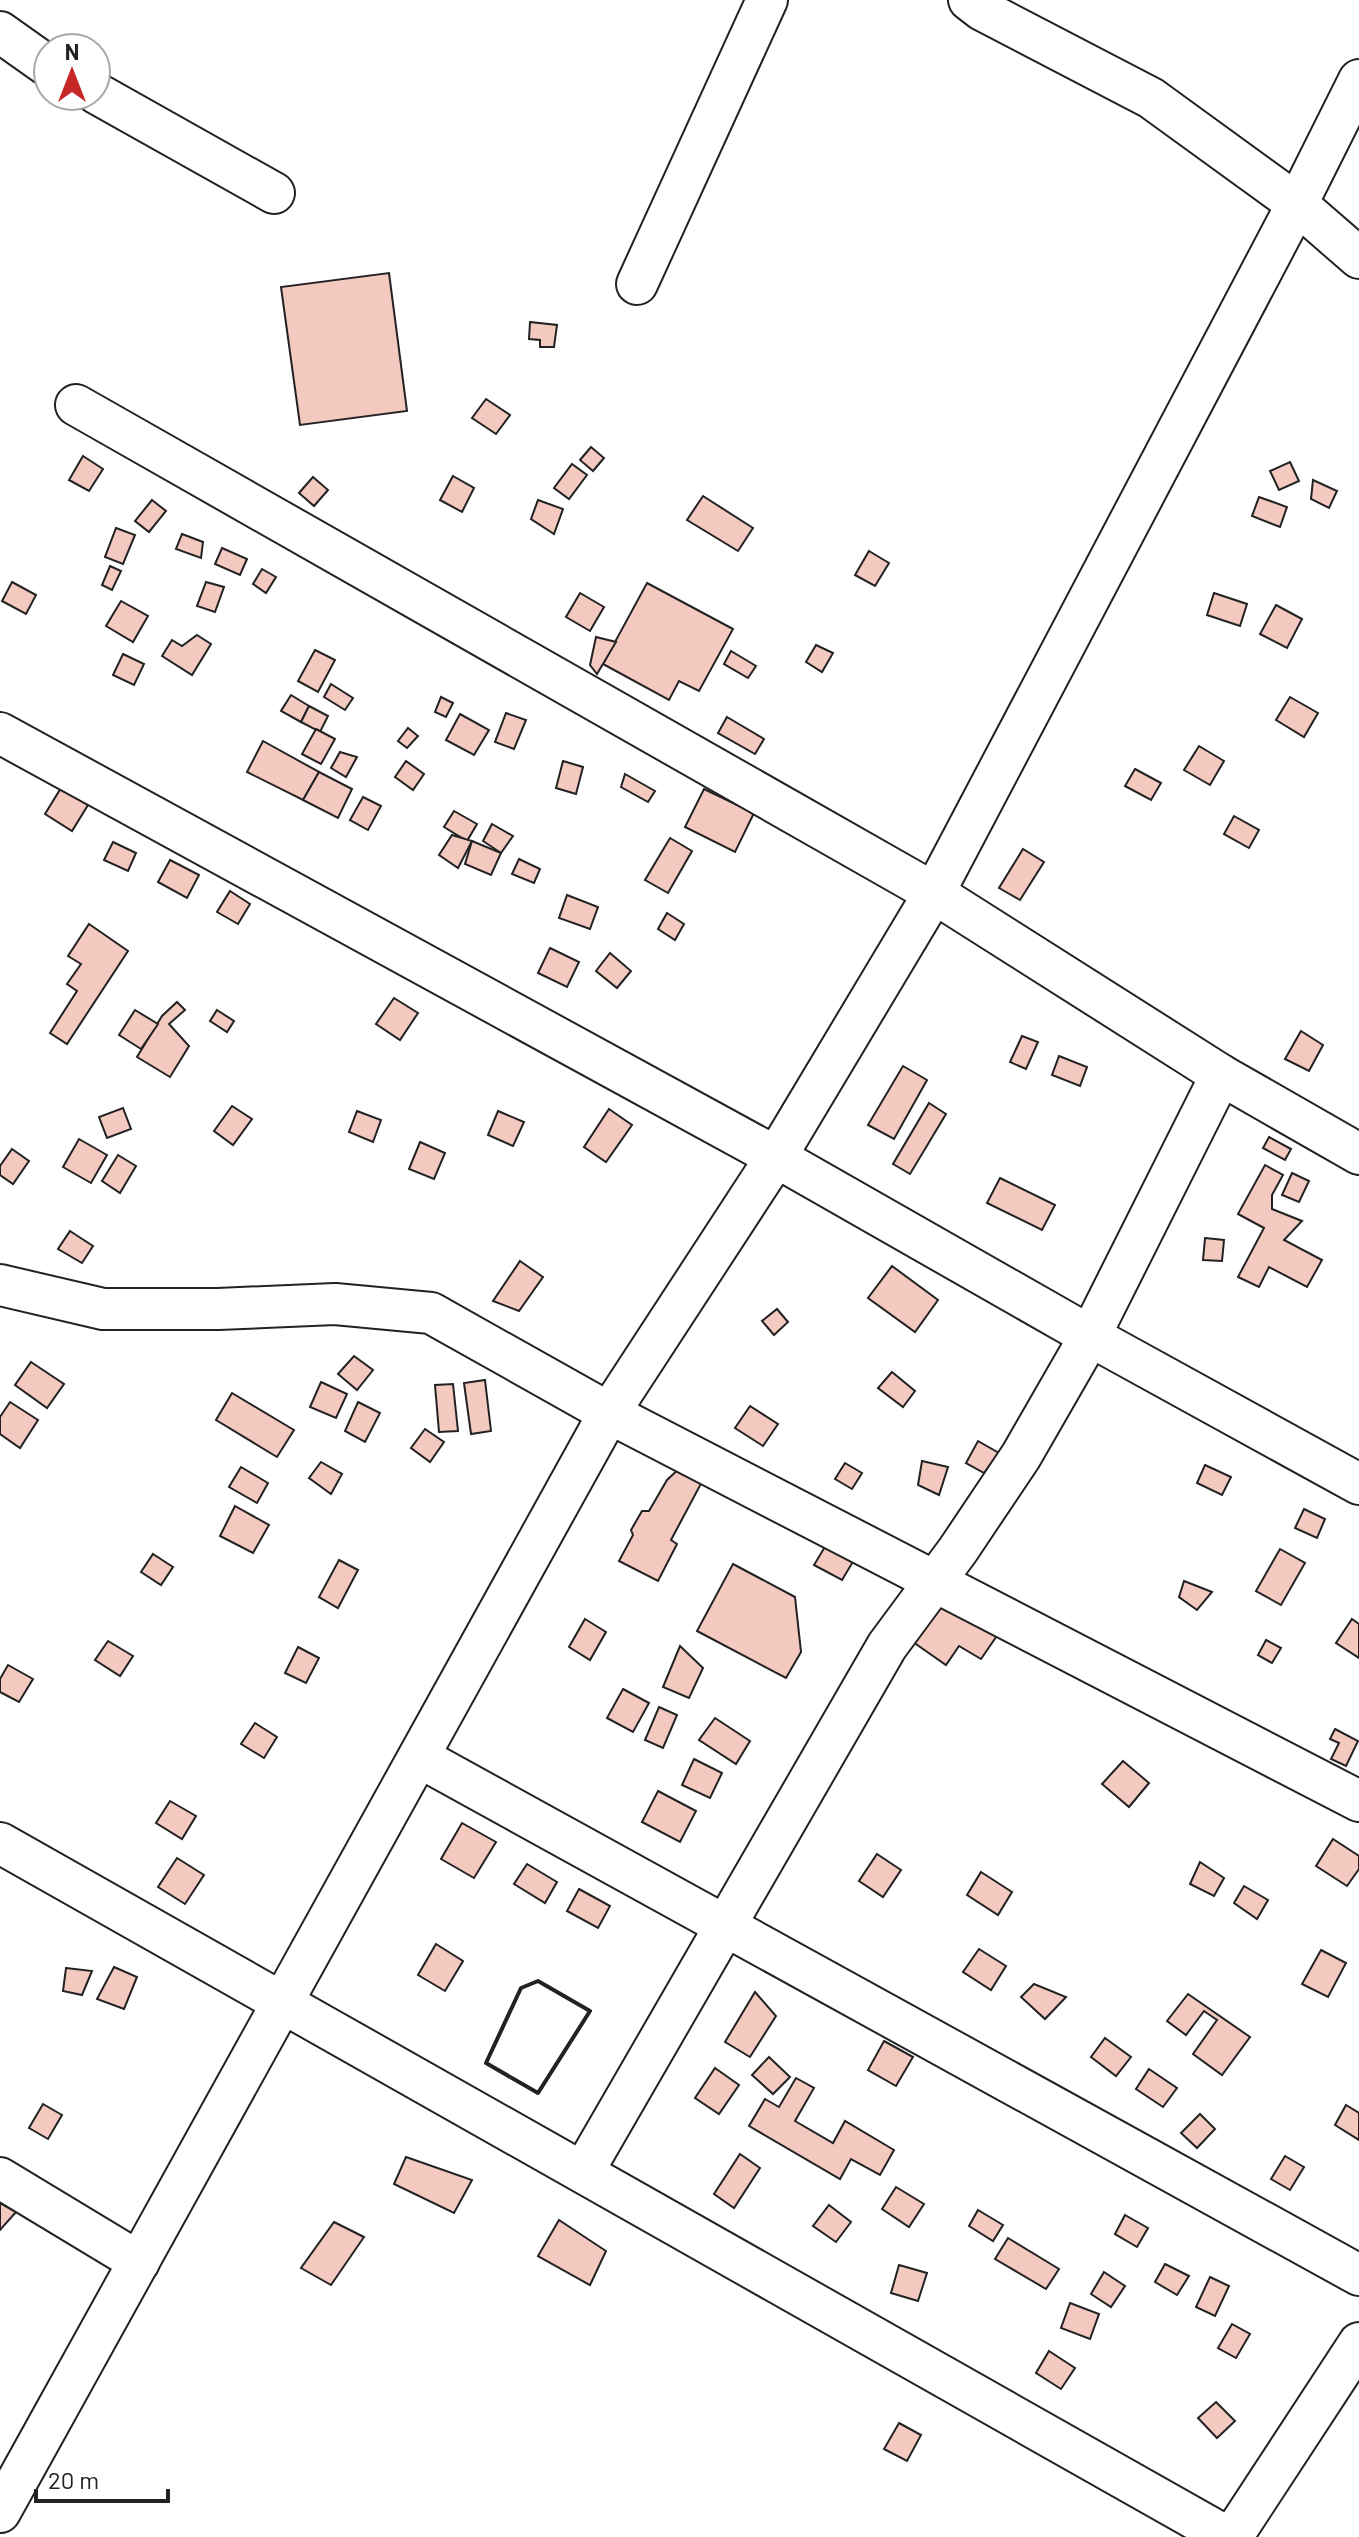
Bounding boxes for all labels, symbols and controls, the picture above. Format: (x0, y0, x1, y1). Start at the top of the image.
north arrow (32, 32, 112, 112)
text: N (65, 38, 79, 64)
scale bar (36, 2453, 168, 2503)
text: 20 m (48, 2465, 99, 2494)

